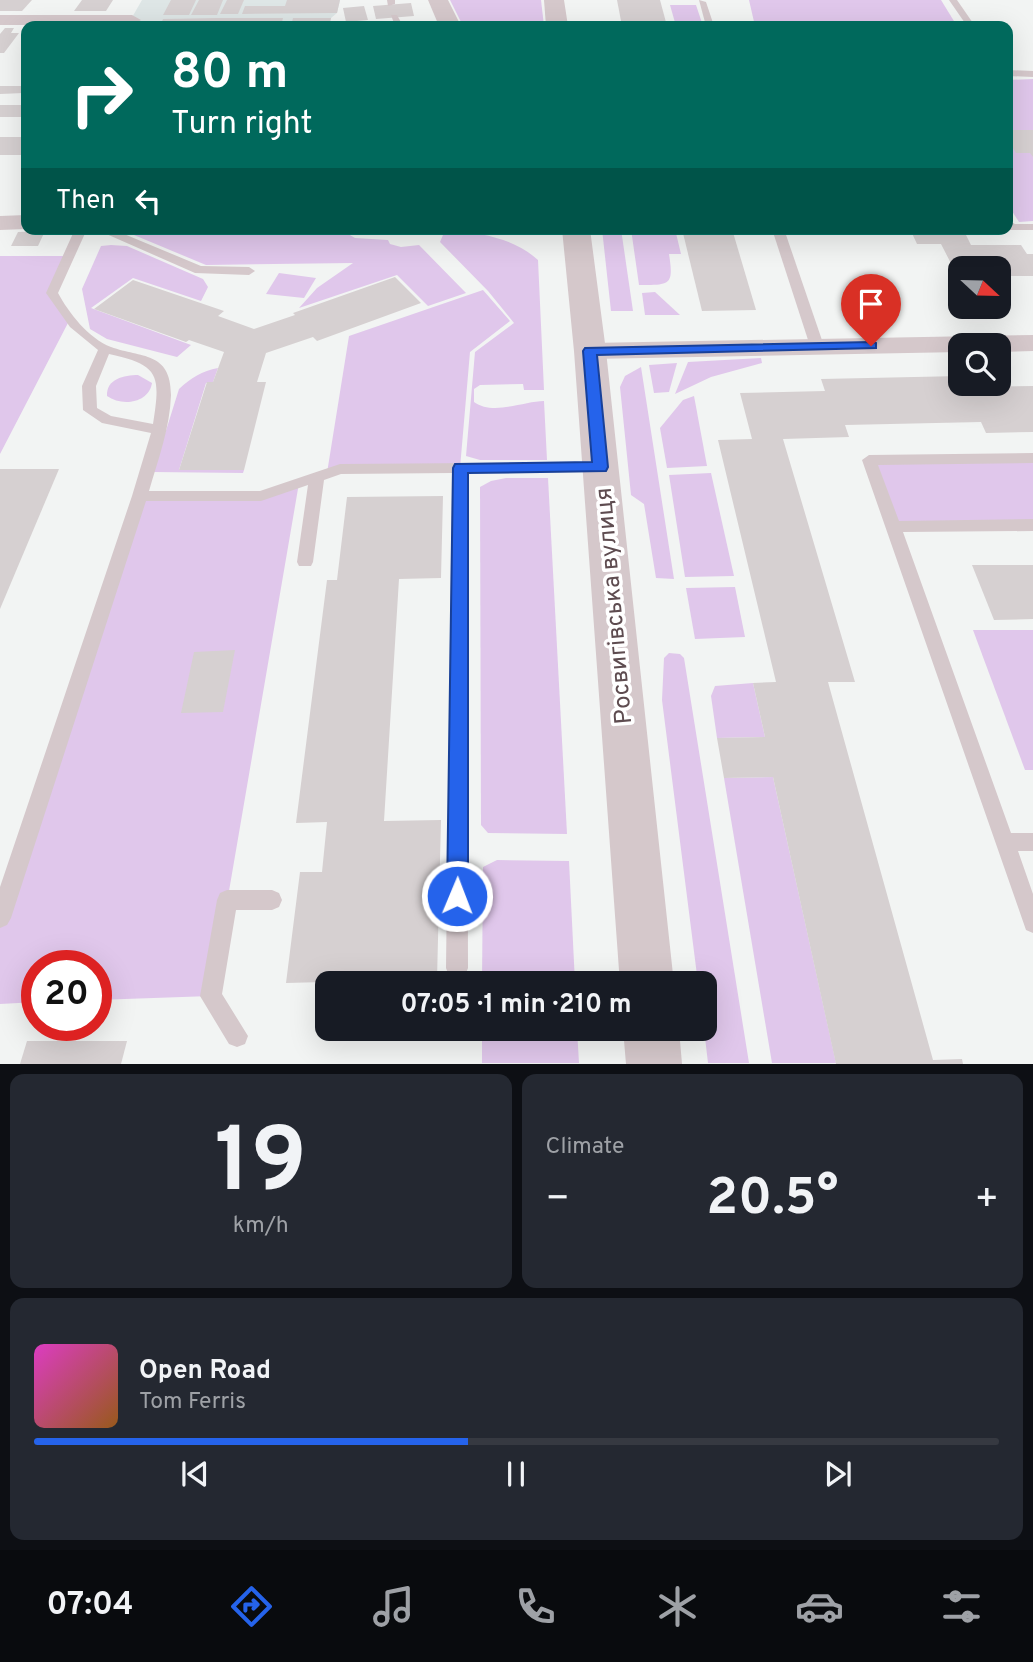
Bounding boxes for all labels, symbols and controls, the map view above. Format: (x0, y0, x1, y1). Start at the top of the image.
text: 80 m (171, 44, 288, 106)
icon: right (56, 49, 147, 140)
text: Turn right (171, 105, 313, 145)
icon: left (129, 182, 167, 220)
text: Then (56, 185, 115, 218)
north arrow (948, 256, 1012, 318)
map controls (948, 256, 1011, 396)
pin (841, 274, 901, 346)
icon: arrive (852, 285, 890, 323)
button: search (948, 333, 1011, 396)
street label: Росвигівська вулиця (590, 486, 640, 725)
position arrow (420, 859, 494, 933)
speed limit sign: 20 (21, 950, 112, 1041)
text: 07:05 · 1 min · 210 m (401, 989, 631, 1022)
text: 19 (215, 1109, 307, 1224)
text: Climate (546, 1133, 624, 1162)
text: 20.5° (706, 1167, 838, 1233)
text: − (546, 1176, 570, 1225)
text: + (974, 1176, 999, 1225)
text: km/h (233, 1212, 289, 1241)
text: Open Road (139, 1355, 271, 1388)
text: Tom Ferris (139, 1388, 246, 1417)
icon: previous (176, 1455, 214, 1493)
icon: pause (497, 1455, 535, 1493)
icon: next (819, 1455, 857, 1493)
icon: directions (227, 1582, 276, 1631)
icon: music (369, 1582, 418, 1631)
icon: phone (511, 1582, 560, 1631)
icon: climate (653, 1582, 702, 1631)
icon: car (795, 1582, 844, 1631)
icon: filters (937, 1582, 986, 1631)
text: 07:04 (47, 1586, 134, 1626)

